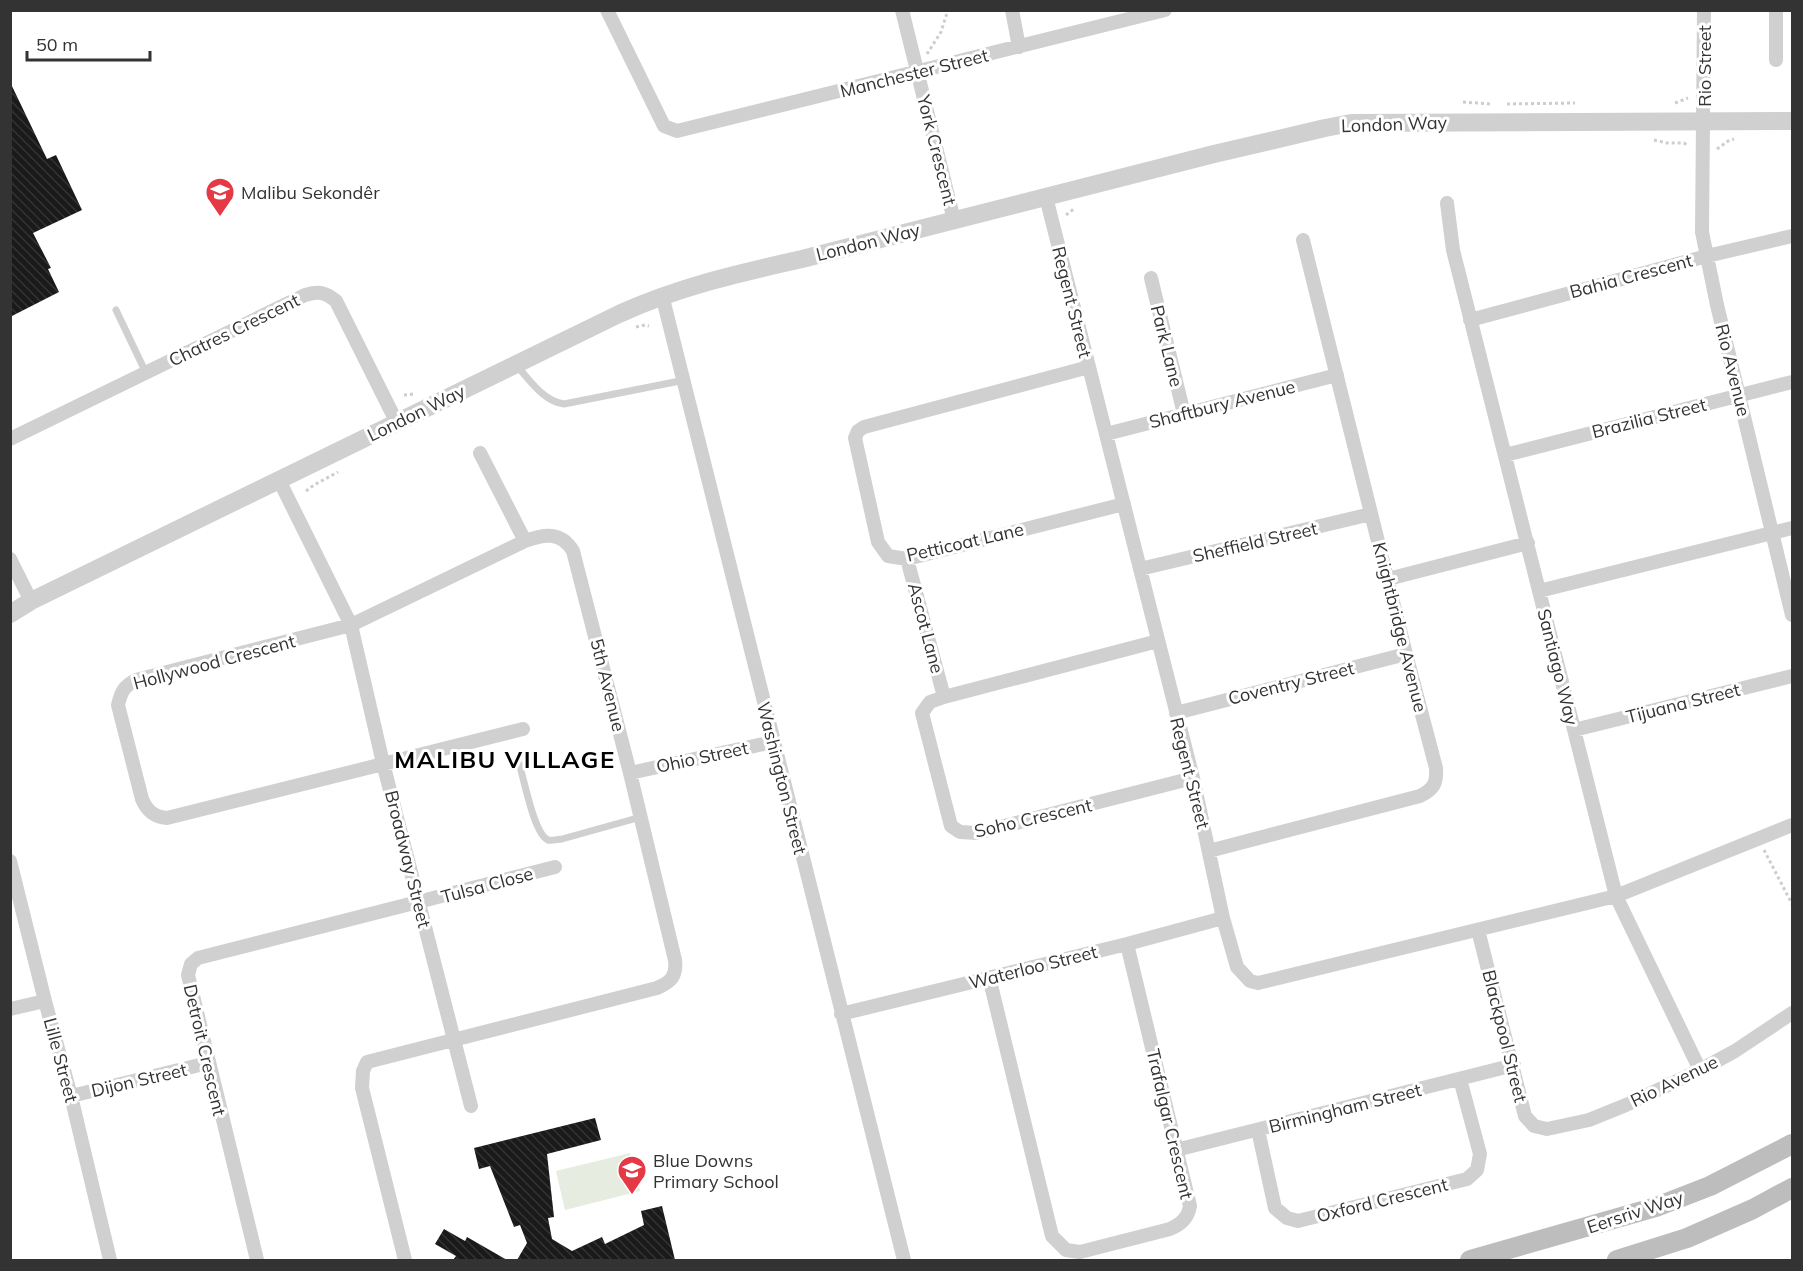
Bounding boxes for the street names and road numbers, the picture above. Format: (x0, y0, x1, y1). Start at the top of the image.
street label: Rio Street (1693, 25, 1716, 107)
street label: Manchester Street (838, 43, 990, 103)
street label: York Crescent (912, 91, 962, 208)
street label: London Way (1341, 111, 1448, 137)
street label: London Way (814, 218, 923, 266)
street label: Regent Street (1047, 244, 1097, 360)
street label: Bahia Crescent (1567, 249, 1695, 303)
street label: Chatres Crescent (165, 288, 303, 372)
street label: Park Lane (1146, 303, 1188, 389)
street label: Rio Avenue (1710, 321, 1756, 419)
street label: Shaftbury Avenue (1147, 375, 1297, 433)
street label: London Way (363, 379, 469, 447)
street label: Brazilia Street (1589, 393, 1709, 443)
street label: Petticoat Lane (904, 517, 1026, 567)
street label: Sheffield Street (1191, 517, 1319, 567)
street label: Knightbridge Avenue (1368, 540, 1432, 714)
street label: Ascot Lane (903, 580, 949, 676)
street label: Santiago Way (1532, 606, 1584, 728)
street label: Hollywood Crescent (130, 629, 298, 695)
street label: 5th Avenue (585, 636, 631, 734)
street label: Coventry Street (1226, 656, 1356, 710)
street label: Tijuana Street (1624, 678, 1742, 728)
street label: Washington Street (752, 699, 812, 857)
street label: Regent Street (1165, 715, 1215, 831)
street label: Ohio Street (654, 736, 750, 778)
street label: Broadway Street (380, 788, 436, 930)
street label: Soho Crescent (972, 793, 1094, 843)
street label: Tulsa Close (438, 862, 536, 908)
street label: Waterloo Street (966, 940, 1100, 994)
street label: Blackpool Street (1477, 967, 1533, 1105)
street label: Detroit Crescent (179, 982, 231, 1118)
street label: Lille Street (39, 1015, 83, 1105)
street label: Trafalgar Crescent (1142, 1047, 1198, 1201)
street label: Rio Avenue (1627, 1050, 1721, 1112)
street label: Dijon Street (89, 1058, 189, 1102)
street label: Birmingham Street (1266, 1078, 1424, 1138)
street label: Oxford Crescent (1314, 1173, 1450, 1227)
street label: Eersriv Way (1584, 1185, 1687, 1238)

